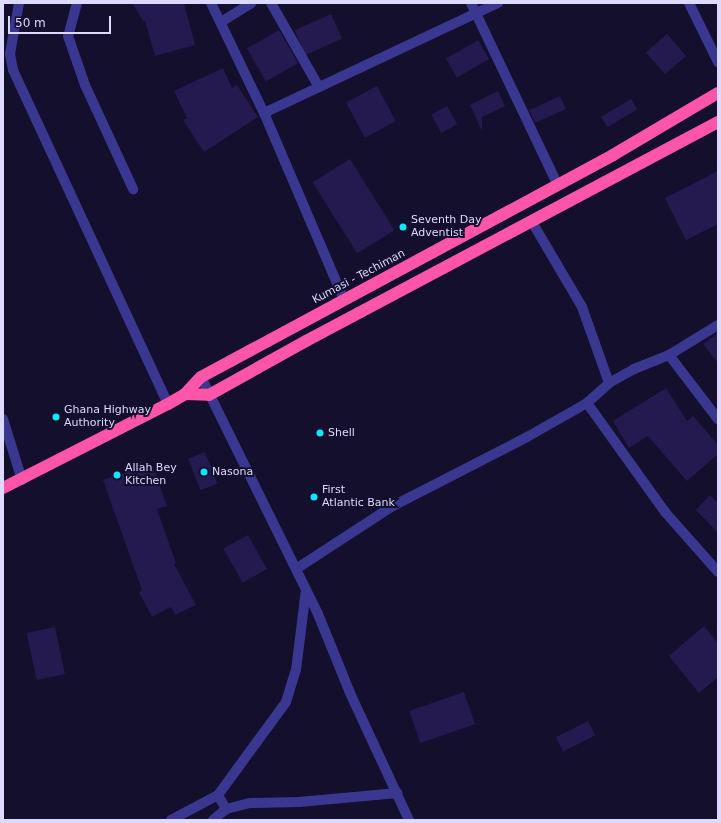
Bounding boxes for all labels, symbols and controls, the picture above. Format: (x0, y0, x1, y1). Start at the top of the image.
scale bar (10, 8, 113, 34)
text: 50 m (15, 16, 46, 30)
place label: Seventh Day Adventist (411, 214, 482, 240)
marker: Seventh Day Adventist (398, 222, 408, 232)
street label: Kumasi - Techiman (310, 247, 408, 307)
place label: Ghana Highway Authority (64, 404, 151, 430)
marker: Ghana Highway Authority (51, 412, 61, 422)
place label: Shell (328, 426, 355, 440)
marker: Shell (315, 428, 325, 438)
place label: Allah Bey Kitchen (125, 462, 177, 488)
place label: Nasona (212, 465, 253, 479)
marker: Nasona (199, 467, 209, 477)
marker: Allah Bey Kitchen (112, 470, 122, 480)
place label: First Atlantic Bank (322, 484, 395, 510)
marker: First Atlantic Bank (309, 492, 319, 502)

